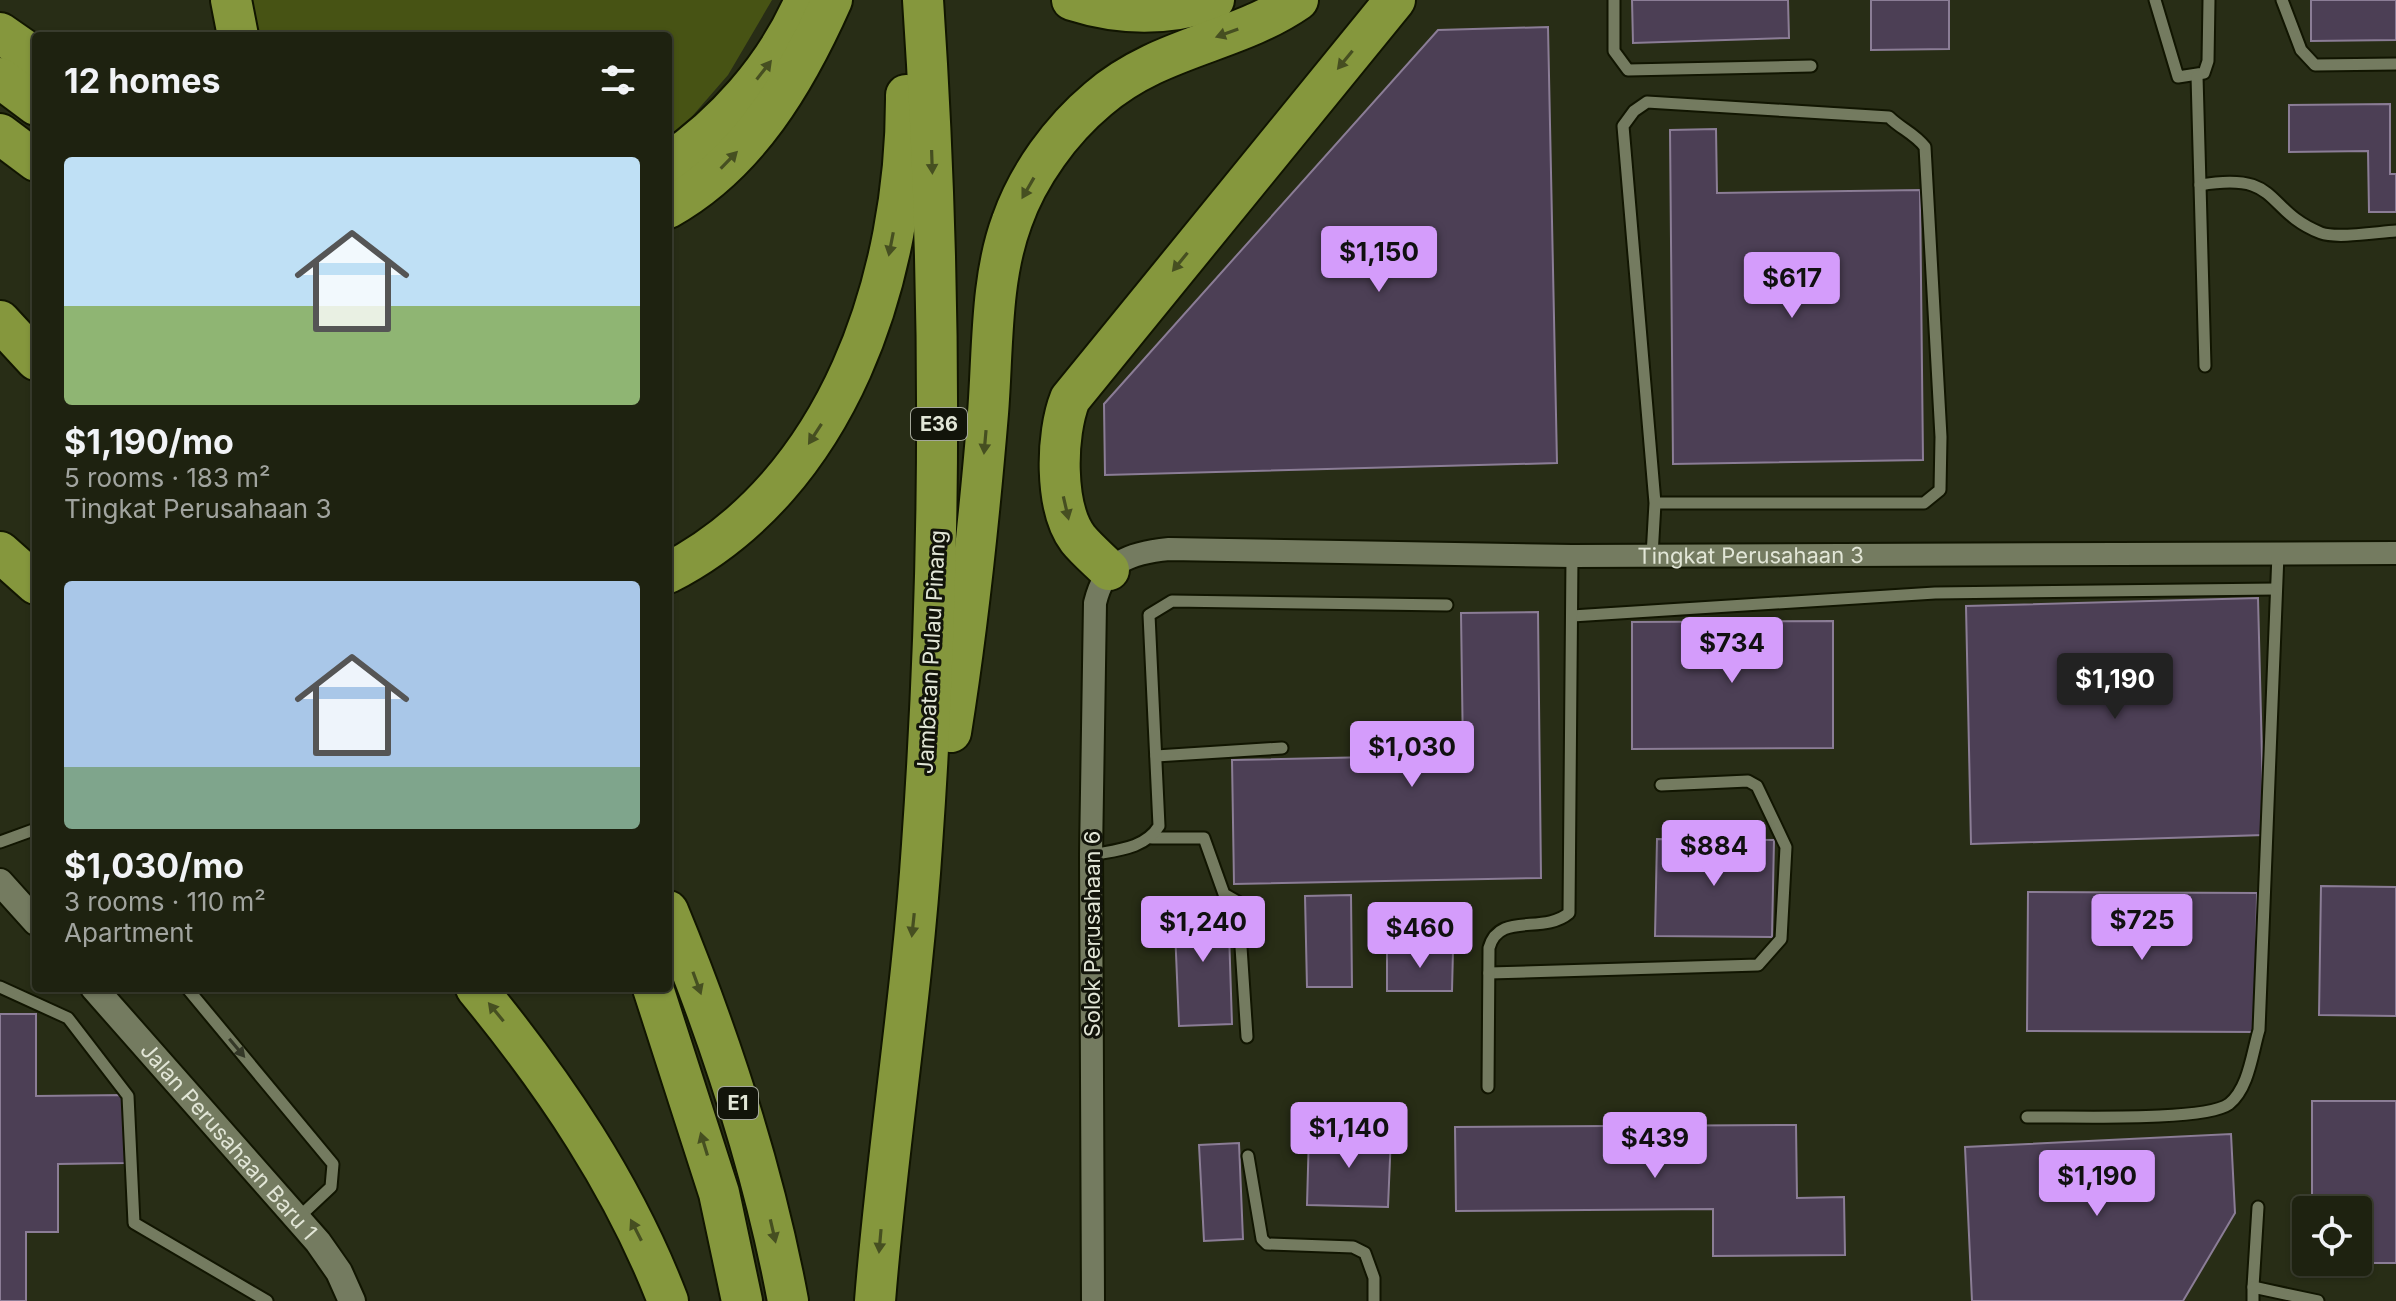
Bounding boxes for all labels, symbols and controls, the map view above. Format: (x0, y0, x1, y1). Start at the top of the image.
one-way arrow (1215, 27, 1239, 40)
one-way arrow (1337, 50, 1354, 70)
icon: filters (596, 58, 640, 102)
text: 12 homes (64, 60, 220, 101)
one-way arrow (755, 60, 771, 80)
one-way arrow (925, 150, 938, 175)
one-way arrow (719, 151, 738, 170)
one-way arrow (1021, 177, 1035, 199)
icon: home (280, 209, 424, 353)
pin: $1,150 (1314, 226, 1444, 294)
one-way arrow (885, 232, 897, 257)
text: $1,150 (1339, 236, 1419, 267)
one-way arrow (1172, 251, 1189, 272)
pin: $617 (1745, 252, 1839, 320)
text: $617 (1762, 262, 1822, 293)
road number: E36 (911, 408, 967, 440)
text: $1,190/mo (64, 421, 234, 462)
one-way arrow (808, 423, 823, 444)
one-way arrow (979, 430, 992, 455)
text: 5 rooms · 183 m² (64, 462, 271, 493)
text: Tingkat Perusahaan 3 (64, 493, 332, 524)
one-way arrow (1061, 496, 1073, 521)
street label: Jambatan Pulau Pinang (912, 529, 950, 775)
street label: Tingkat Perusahaan 3 (1637, 542, 1864, 569)
pin: $734 (1685, 617, 1779, 685)
text: $734 (1699, 627, 1765, 658)
icon: home (280, 633, 424, 777)
pin: $1,190 (2050, 653, 2180, 721)
text: $1,190 (2075, 663, 2155, 694)
pin: $1,030 (1347, 721, 1477, 789)
text: $1,030 (1368, 731, 1456, 762)
pin: $884 (1667, 820, 1761, 888)
text: $884 (1680, 830, 1748, 861)
street label: Solok Perusahaan 6 (1079, 831, 1105, 1037)
text: $1,030/mo (64, 845, 244, 886)
text: 3 rooms · 110 m² (64, 886, 266, 917)
pin: $725 (2095, 894, 2189, 962)
pin: $1,240 (1138, 896, 1268, 964)
pin: $460 (1373, 902, 1467, 970)
text: $725 (2109, 904, 2175, 935)
text: $1,240 (1159, 906, 1247, 937)
text: $460 (1385, 912, 1455, 943)
one-way arrow (907, 913, 920, 938)
text: Apartment (64, 917, 193, 948)
one-way arrow (691, 971, 704, 995)
one-way arrow (488, 1002, 504, 1022)
street label: Jalan Perusahaan Baru 1 (135, 1037, 323, 1245)
one-way arrow (228, 1038, 245, 1058)
road number: E1 (718, 1087, 758, 1119)
pin: $1,140 (1284, 1102, 1414, 1170)
text: $1,140 (1309, 1112, 1389, 1143)
pin: $439 (1608, 1112, 1702, 1180)
text: $439 (1621, 1122, 1689, 1153)
one-way arrow (697, 1131, 710, 1155)
pin: $1,190 (2032, 1150, 2162, 1218)
text: $1,190 (2057, 1160, 2137, 1191)
map controls (2292, 1196, 2372, 1276)
button: locate (2292, 1196, 2372, 1276)
one-way arrow (629, 1218, 642, 1241)
one-way arrow (767, 1219, 780, 1244)
one-way arrow (873, 1229, 886, 1254)

